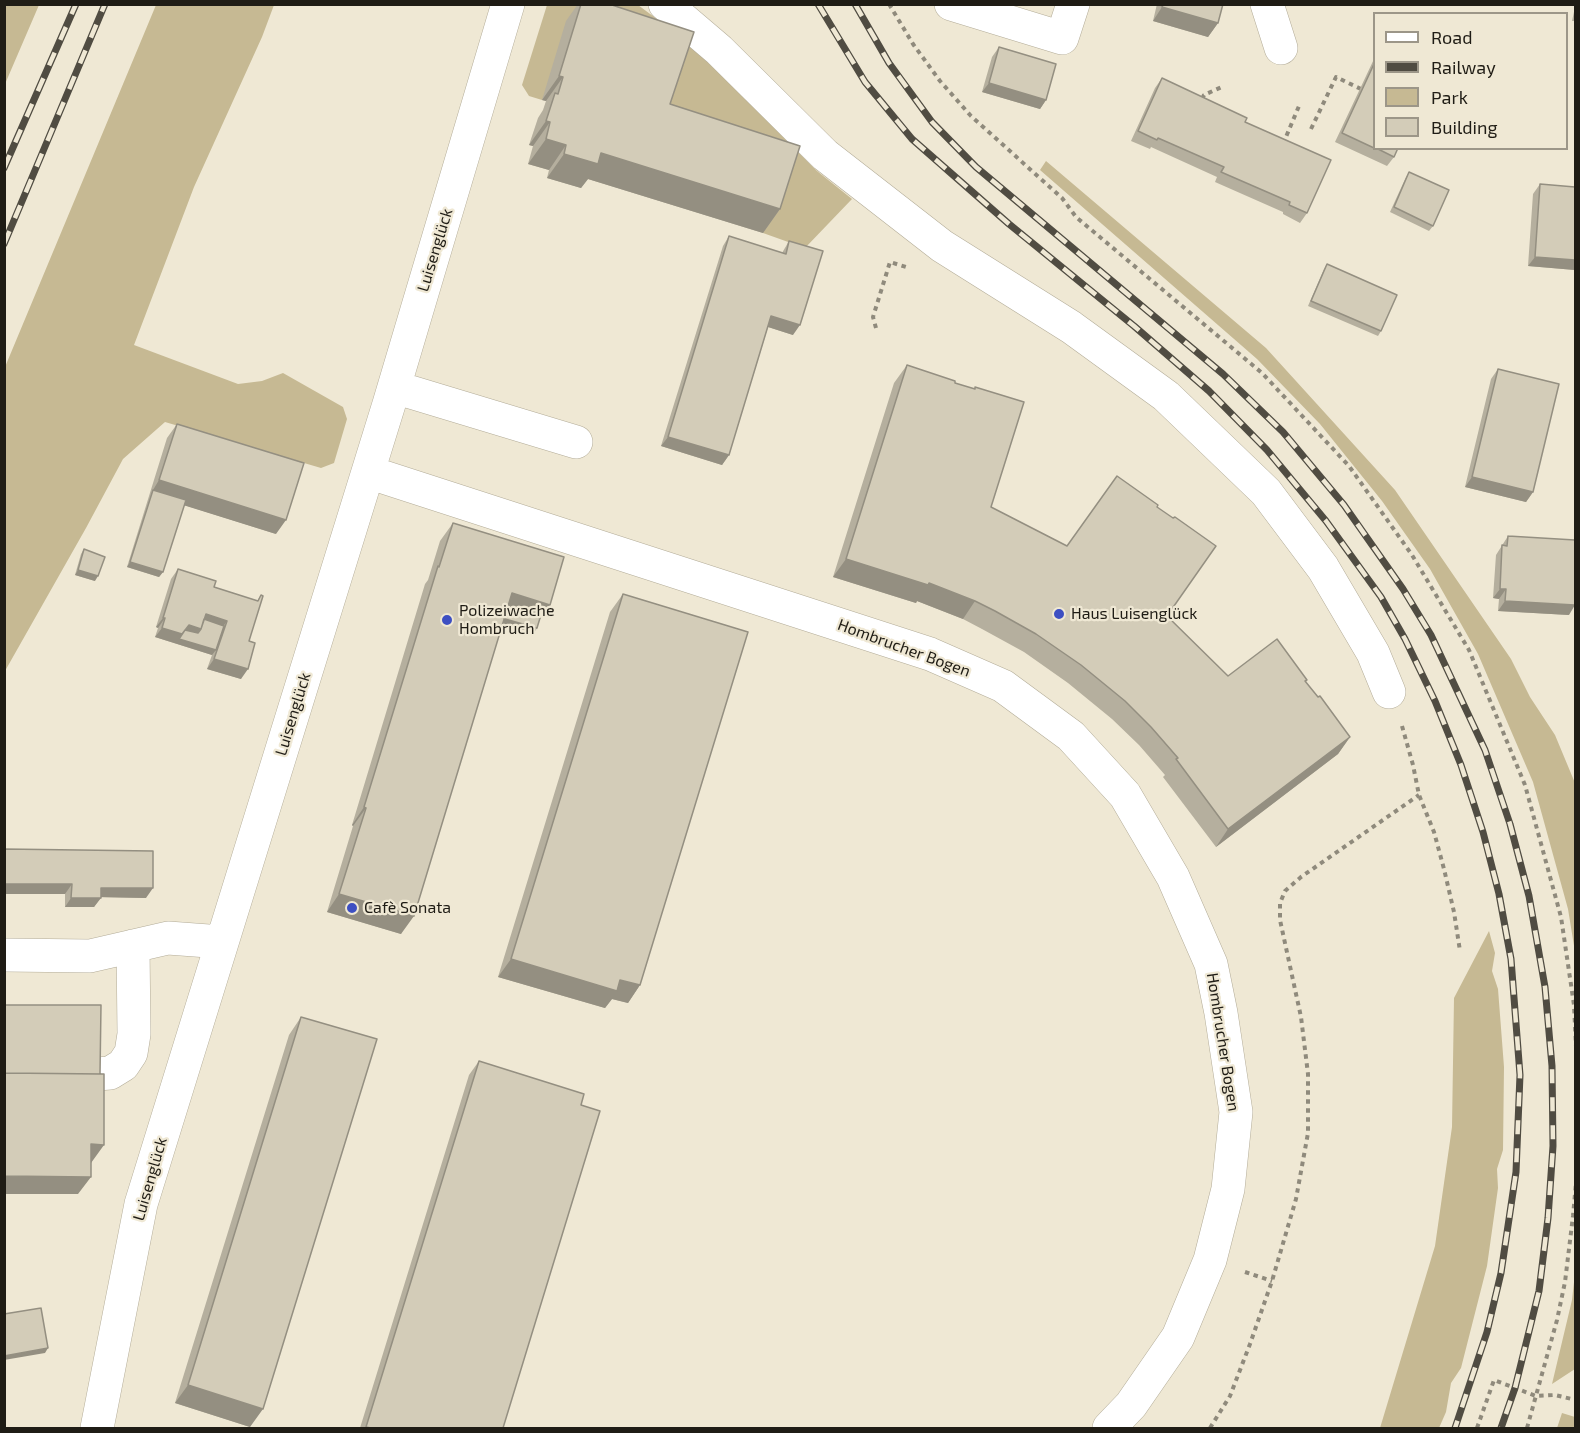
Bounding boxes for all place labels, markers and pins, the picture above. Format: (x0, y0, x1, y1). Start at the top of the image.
place label: Polizeiwache Hombruch (459, 601, 554, 639)
place label: Haus Luisenglück (1071, 604, 1197, 624)
marker: Haus Luisenglück (1052, 607, 1066, 621)
marker: Polizeiwache Hombruch (440, 613, 454, 627)
place label: Cafè Sonata (364, 898, 451, 918)
marker: Cafè Sonata (345, 901, 359, 915)

